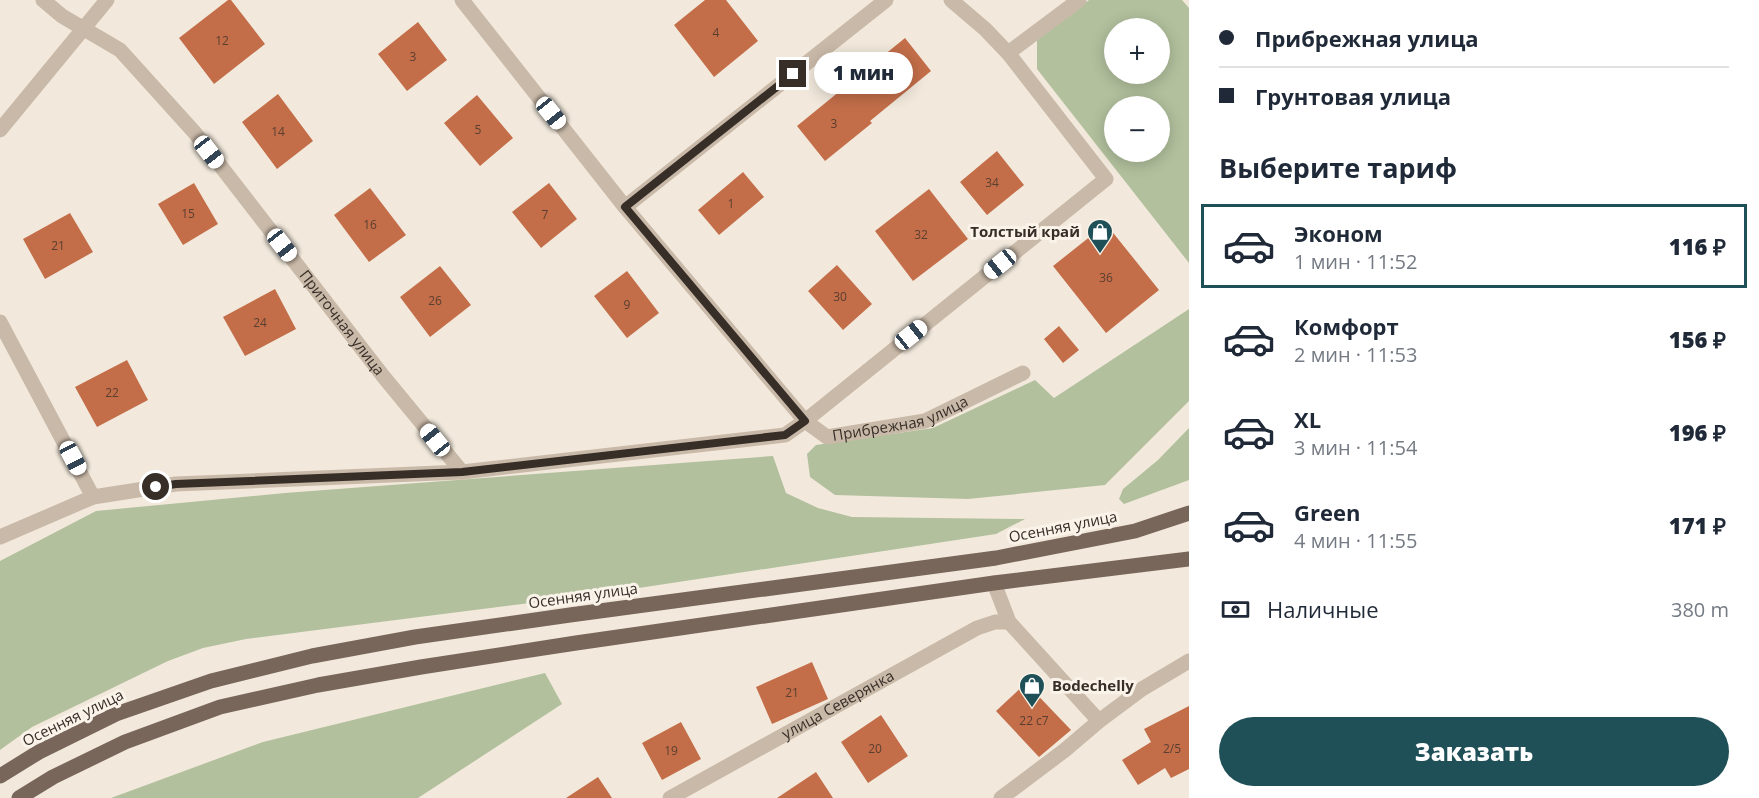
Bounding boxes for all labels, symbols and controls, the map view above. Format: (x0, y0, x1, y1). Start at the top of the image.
map controls (1104, 18, 1170, 162)
button: + (1104, 18, 1170, 84)
text: Прибрежная улица (1255, 23, 1479, 53)
house number: 4 (713, 24, 720, 41)
house number: 12 (215, 32, 229, 49)
house number: 3 (410, 48, 417, 65)
callout: 1 мин (814, 53, 913, 95)
text: 1 мин (833, 59, 894, 86)
route end (779, 60, 806, 87)
text: Грунтовая улица (1255, 81, 1451, 111)
car (533, 93, 569, 133)
button: − (1104, 96, 1170, 162)
house number: 3 (831, 115, 838, 132)
house number: 5 (475, 121, 482, 138)
house number: 14 (271, 123, 285, 140)
car (191, 132, 227, 172)
text: Выберите тариф (1219, 149, 1457, 186)
house number: 34 (985, 174, 999, 191)
house number: 1 (728, 195, 734, 212)
house number: 15 (181, 205, 195, 222)
house number: 7 (542, 206, 549, 223)
house number: 16 (363, 216, 377, 233)
shop icon: Толстый край (1085, 217, 1115, 255)
text: Эконом (1294, 218, 1383, 248)
icon: car (1222, 219, 1276, 273)
place label: Толстый край (970, 221, 1080, 241)
car (264, 225, 300, 265)
house number: 32 (914, 226, 928, 243)
text: 116 ₽ (1669, 231, 1726, 261)
house number: 21 (51, 237, 65, 254)
car (980, 246, 1020, 282)
text: 1 мин · 11:52 (1294, 248, 1417, 275)
street label: Приточная улица (296, 265, 390, 379)
house number: 36 (1099, 269, 1113, 286)
house number: 30 (833, 288, 847, 305)
house number: 26 (428, 292, 442, 309)
house number: 9 (624, 296, 631, 313)
text: Комфорт (1294, 311, 1399, 341)
icon: car (1222, 312, 1276, 366)
house number: 24 (253, 314, 267, 331)
car (891, 317, 931, 353)
text: 156 ₽ (1669, 324, 1726, 354)
text: 2 мин · 11:53 (1294, 341, 1417, 368)
house number: 22 (105, 384, 119, 401)
street label: Прибрежная улица (831, 391, 971, 445)
text: XL (1294, 404, 1321, 434)
icon: car (1222, 405, 1276, 459)
text: 196 ₽ (1669, 417, 1726, 447)
car (417, 420, 453, 460)
text: 3 мин · 11:54 (1294, 434, 1417, 461)
car (57, 438, 89, 478)
route start (142, 473, 169, 500)
text: Green (1294, 497, 1360, 527)
icon: car (1222, 498, 1276, 552)
street label: Осенняя улица (1007, 506, 1119, 546)
text: 171 ₽ (1669, 510, 1726, 540)
text: 4 мин · 11:55 (1294, 527, 1417, 554)
street label: Осенняя улица (527, 577, 639, 613)
icon: cash (1219, 593, 1252, 626)
text: Наличные (1267, 594, 1379, 624)
text: 380 m (1671, 596, 1729, 623)
street label: улица Северянка (778, 665, 897, 743)
shop icon: Bodechelly (1017, 671, 1047, 709)
place label: Bodechelly (1052, 675, 1134, 695)
street label: Осенняя улица (19, 684, 126, 750)
house number: 21 (785, 684, 799, 701)
house number: 22 с7 (1019, 712, 1049, 729)
button: Заказать (1219, 717, 1729, 786)
house number: 20 (868, 740, 882, 757)
house number: 2/5 (1163, 740, 1181, 757)
house number: 19 (664, 742, 678, 759)

